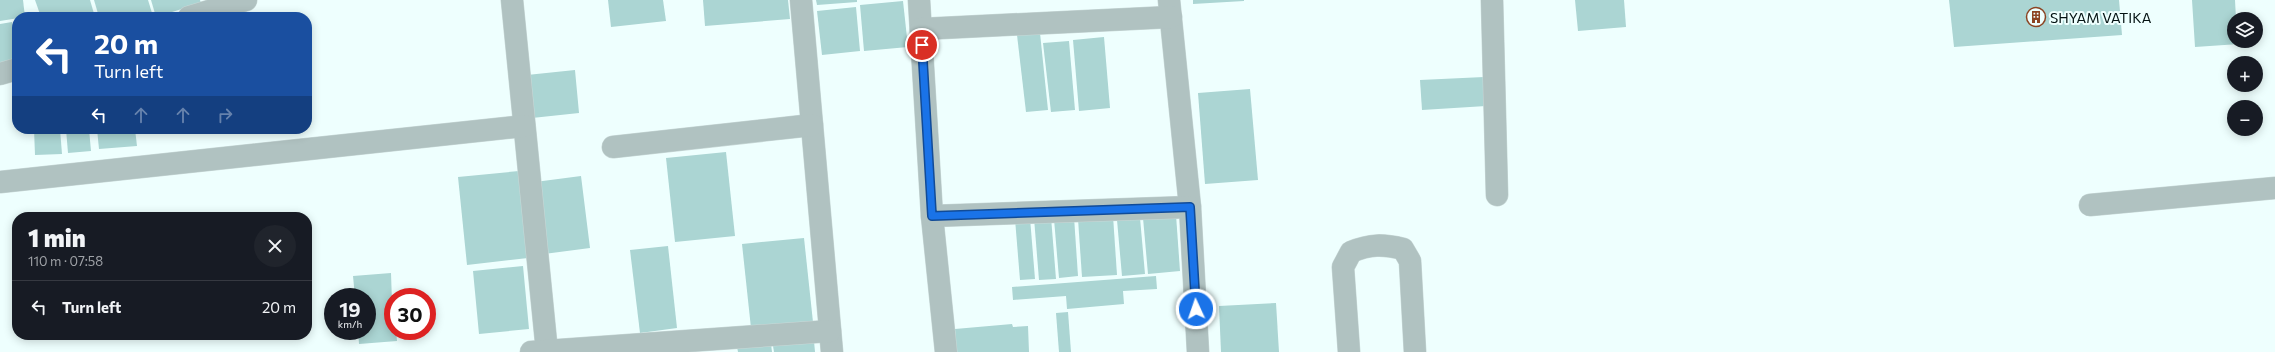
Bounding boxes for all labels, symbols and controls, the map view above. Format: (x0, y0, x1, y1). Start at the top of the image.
building icon: SHYAM VATIKA (2025, 6, 2047, 28)
place label: SHYAM VATIKA (2050, 9, 2152, 26)
map controls (2227, 12, 2263, 136)
button: layers (2227, 12, 2263, 48)
text: 20 m (94, 26, 158, 60)
icon: left (28, 28, 80, 80)
pin (905, 28, 939, 62)
icon: arrive (911, 34, 933, 56)
button: + (2227, 56, 2263, 92)
text: Turn left (94, 60, 163, 82)
button: − (2227, 100, 2263, 136)
icon: left (88, 104, 110, 126)
icon: ahead (130, 104, 152, 126)
icon: ahead (172, 104, 194, 126)
icon: right (214, 104, 236, 126)
text: 1 min (28, 223, 86, 252)
button: close (254, 225, 296, 267)
text: 110 m · 07:58 (28, 253, 103, 269)
speed limit sign: 30 (384, 288, 436, 340)
position arrow (1175, 288, 1217, 330)
icon: left (28, 296, 50, 318)
text: 19 (339, 297, 361, 321)
text: Turn left (62, 298, 121, 316)
text: 20 m (262, 298, 296, 316)
text: km/h (338, 318, 362, 330)

